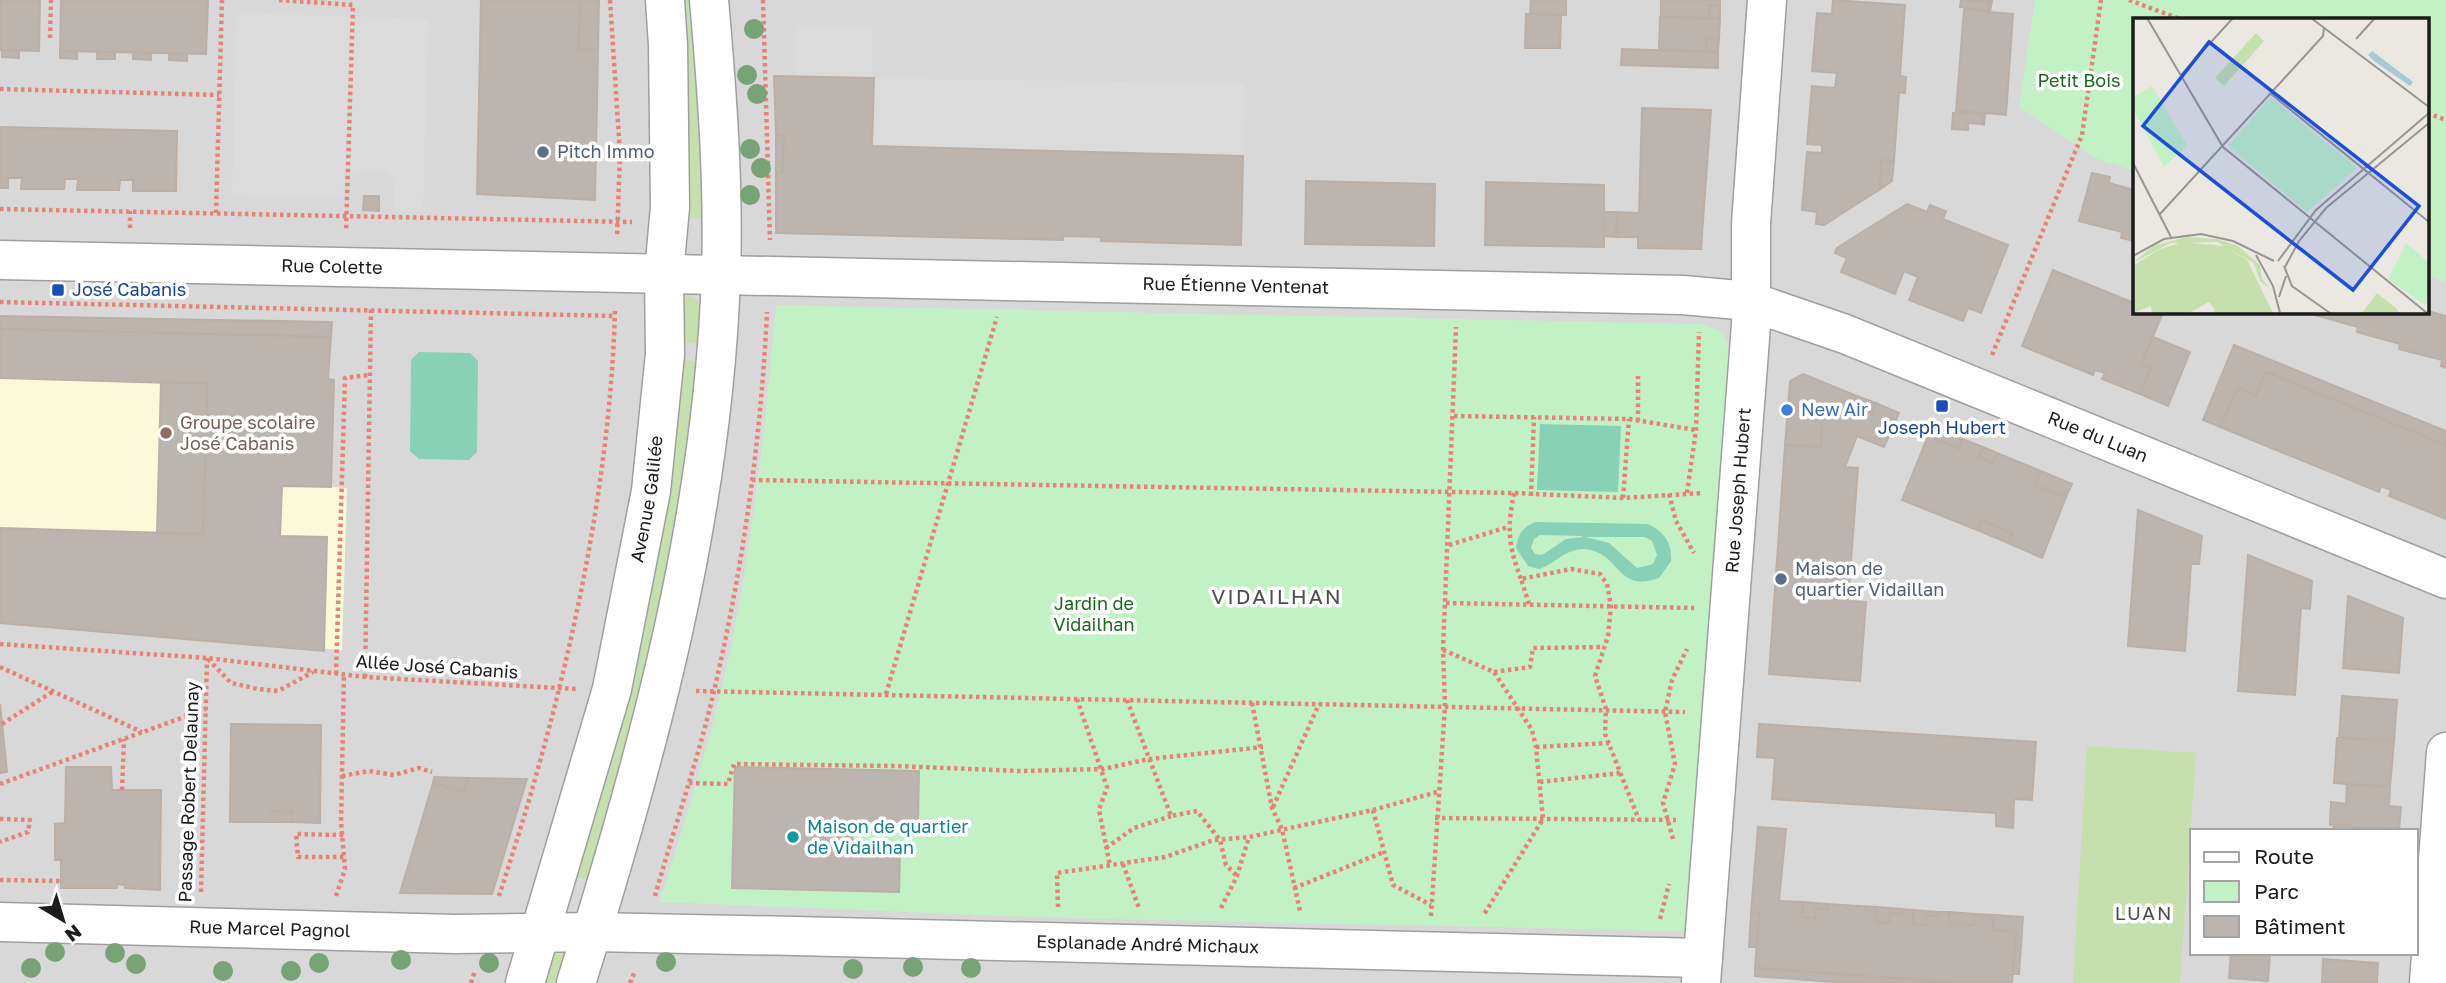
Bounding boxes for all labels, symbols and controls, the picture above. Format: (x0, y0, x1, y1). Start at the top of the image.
inset map (2133, 18, 2428, 313)
park label: Petit Bois (2038, 69, 2121, 91)
place label: Pitch Immo (557, 140, 655, 162)
marker: Pitch Immo (535, 144, 551, 160)
street label: Rue Colette (281, 254, 383, 278)
street label: Rue Étienne Ventenat (1142, 272, 1329, 298)
place label: José Cabanis (72, 278, 186, 300)
marker: José Cabanis (50, 282, 66, 298)
place label: New Air (1801, 398, 1868, 420)
marker: Joseph Hubert (1934, 398, 1950, 414)
marker: New Air (1779, 402, 1795, 418)
street label: Rue du Luan (2045, 406, 2151, 466)
street label: Rue Joseph Hubert (1720, 407, 1755, 574)
place label: Groupe scolaire José Cabanis (180, 411, 315, 454)
place label: Joseph Hubert (1878, 416, 2006, 438)
marker: Groupe scolaire José Cabanis (158, 425, 174, 441)
street label: Avenue Galilée (625, 434, 667, 564)
place label: Maison de quartier Vidaillan (1795, 557, 1944, 600)
marker: Maison de quartier Vidaillan (1773, 571, 1789, 587)
district label: VIDAILHAN (1211, 583, 1343, 609)
park label: Jardin de Vidailhan (1053, 592, 1135, 635)
street label: Allée José Cabanis (355, 649, 519, 683)
street label: Passage Robert Delaunay (173, 681, 203, 903)
place label: Maison de quartier de Vidailhan (807, 815, 968, 858)
marker: Maison de quartier de Vidailhan (785, 829, 801, 845)
legend (2190, 829, 2418, 955)
text: Route (2254, 843, 2314, 869)
text: Parc (2254, 878, 2299, 904)
north arrow (28, 885, 98, 955)
district label: LUAN (2115, 901, 2173, 924)
text: Bâtiment (2254, 913, 2346, 939)
street label: Rue Marcel Pagnol (189, 915, 351, 941)
text: N (61, 920, 87, 947)
street label: Esplanade André Michaux (1036, 930, 1260, 957)

